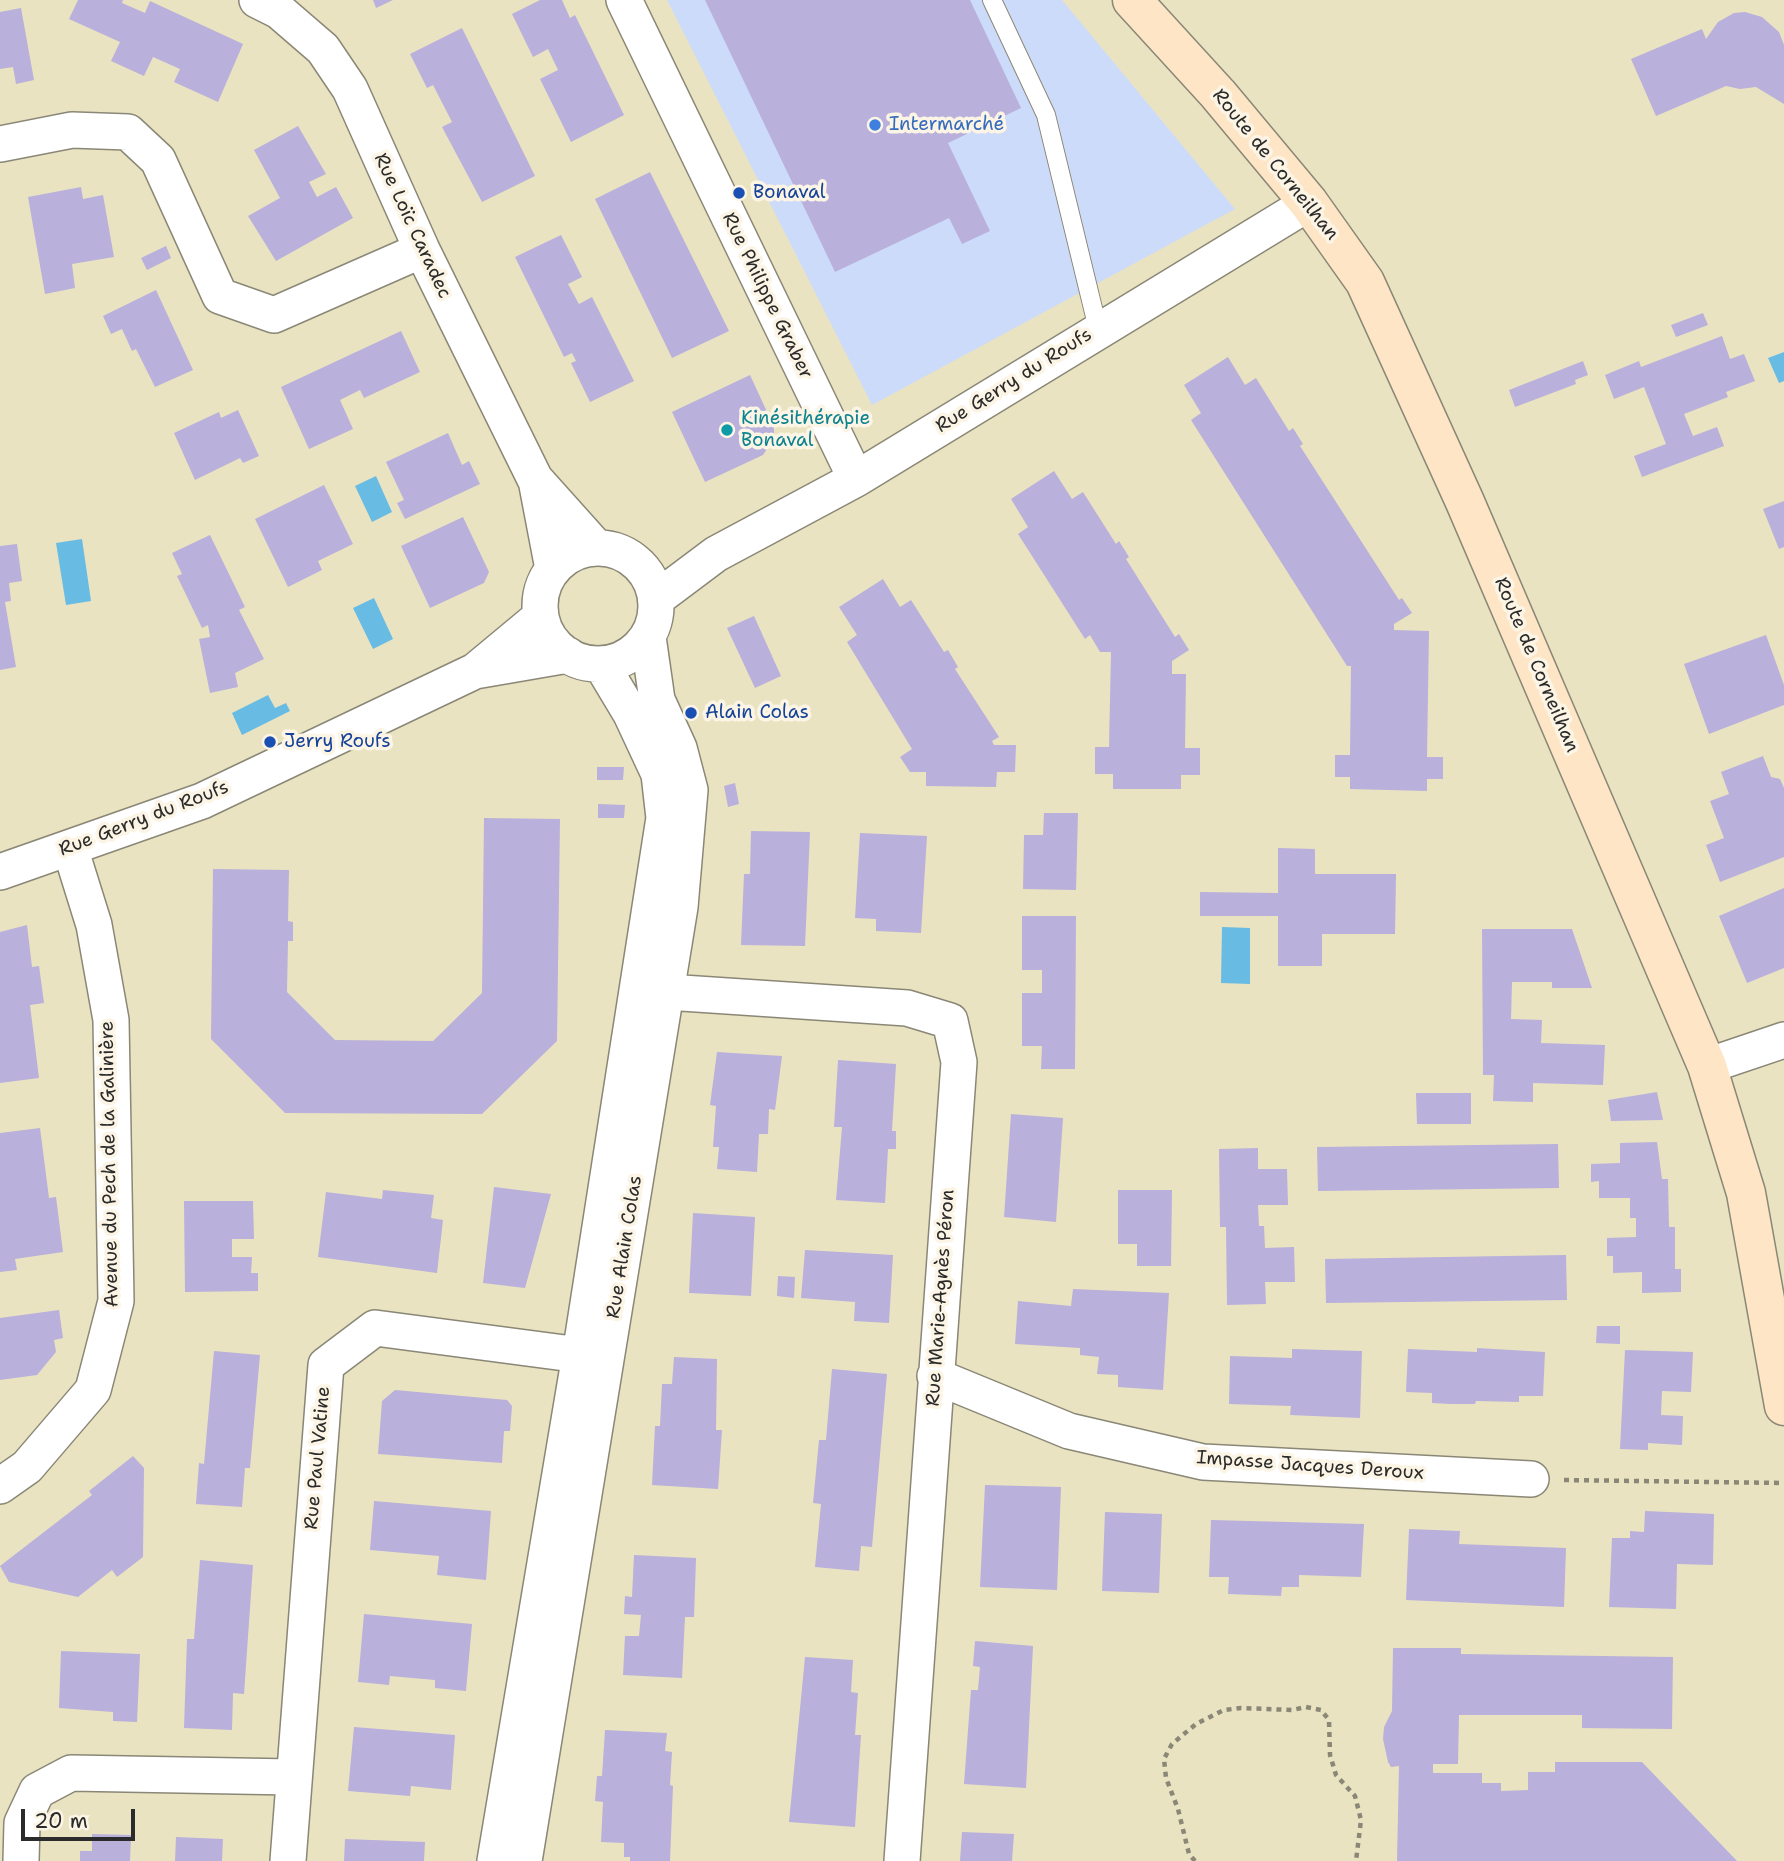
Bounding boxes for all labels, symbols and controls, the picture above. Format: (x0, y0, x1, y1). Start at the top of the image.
street label: Route de Corneilhan (1207, 85, 1343, 245)
place label: Intermarché (889, 114, 1004, 136)
marker: Intermarché (867, 117, 883, 133)
street label: Rue Loïc Caradec (368, 150, 456, 302)
place label: Bonaval (753, 182, 826, 204)
marker: Bonaval (731, 185, 747, 201)
street label: Rue Philippe Graber (717, 209, 817, 383)
street label: Rue Gerry du Roufs (932, 324, 1096, 438)
place label: Kinésithérapie Bonaval (741, 408, 870, 452)
marker: Kinésithérapie Bonaval (719, 422, 735, 438)
street label: Route de Corneilhan (1489, 574, 1583, 756)
place label: Alain Colas (705, 702, 809, 724)
marker: Alain Colas (683, 705, 699, 721)
place label: Jerry Roufs (284, 731, 391, 753)
marker: Jerry Roufs (262, 734, 278, 750)
street label: Rue Gerry du Roufs (56, 776, 232, 862)
street label: Avenue du Pech de la Galinière (96, 1021, 124, 1307)
street label: Rue Alain Colas (602, 1174, 648, 1320)
street label: Rue Marie-Agnès Péron (922, 1189, 960, 1407)
street label: Rue Paul Vatine (300, 1385, 336, 1531)
street label: Impasse Jacques Deroux (1196, 1447, 1424, 1485)
scale bar (24, 1794, 138, 1838)
text: 20 m (34, 1807, 88, 1835)

